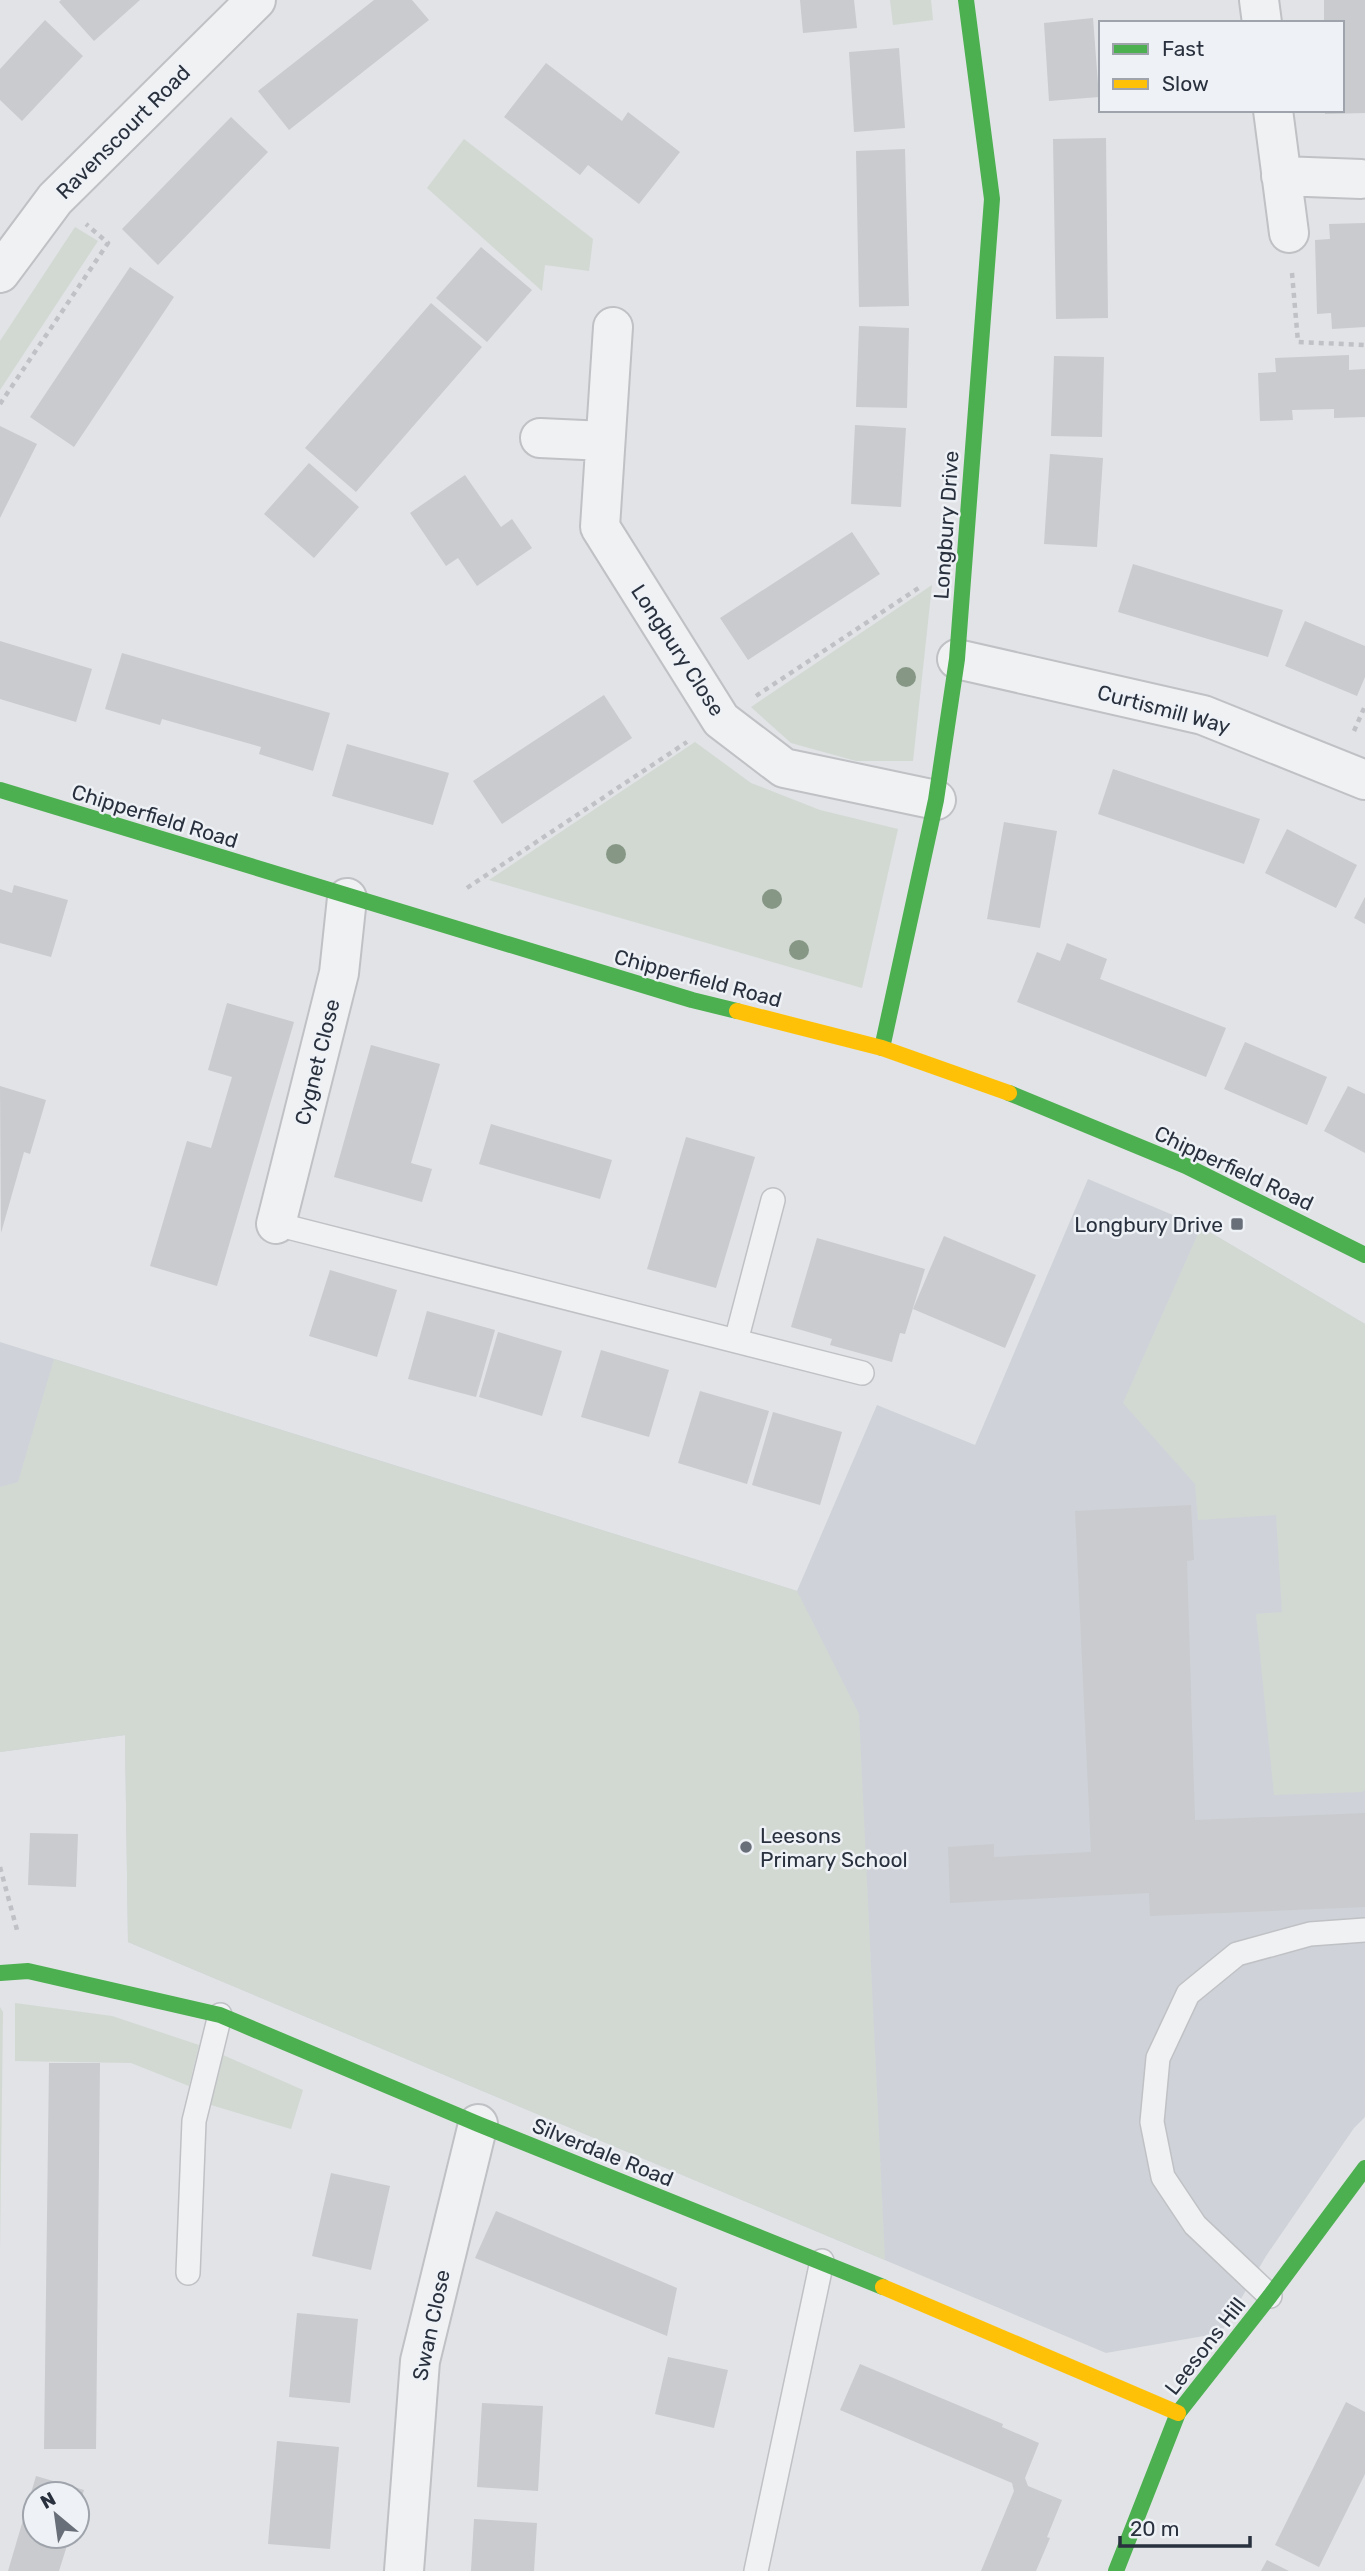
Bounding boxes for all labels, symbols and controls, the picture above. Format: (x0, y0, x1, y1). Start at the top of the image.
legend (1099, 21, 1344, 112)
text: Fast (1162, 36, 1204, 61)
street label: Ravenscourt Road (51, 60, 195, 204)
text: Slow (1162, 71, 1209, 96)
street label: Longbury Drive (928, 450, 964, 600)
street label: Longbury Close (626, 580, 730, 720)
street label: Curtismill Way (1095, 679, 1234, 739)
street label: Chipperfield Road (69, 779, 241, 853)
street label: Chipperfield Road (611, 944, 785, 1012)
street label: Cygnet Close (289, 996, 345, 1128)
street label: Chipperfield Road (1151, 1120, 1317, 1216)
place label: Longbury Drive (1074, 1212, 1223, 1237)
marker: Longbury Drive (1229, 1216, 1245, 1232)
place label: Leesons Primary School (760, 1823, 908, 1872)
marker: Leesons Primary School (738, 1839, 754, 1855)
street label: Silverdale Road (529, 2112, 677, 2192)
street label: Swan Close (407, 2267, 455, 2383)
street label: Leesons Hill (1159, 2292, 1251, 2400)
north arrow (21, 2480, 91, 2550)
text: N (36, 2487, 60, 2514)
scale bar (1120, 2504, 1250, 2548)
text: 20 m (1130, 2516, 1179, 2541)

